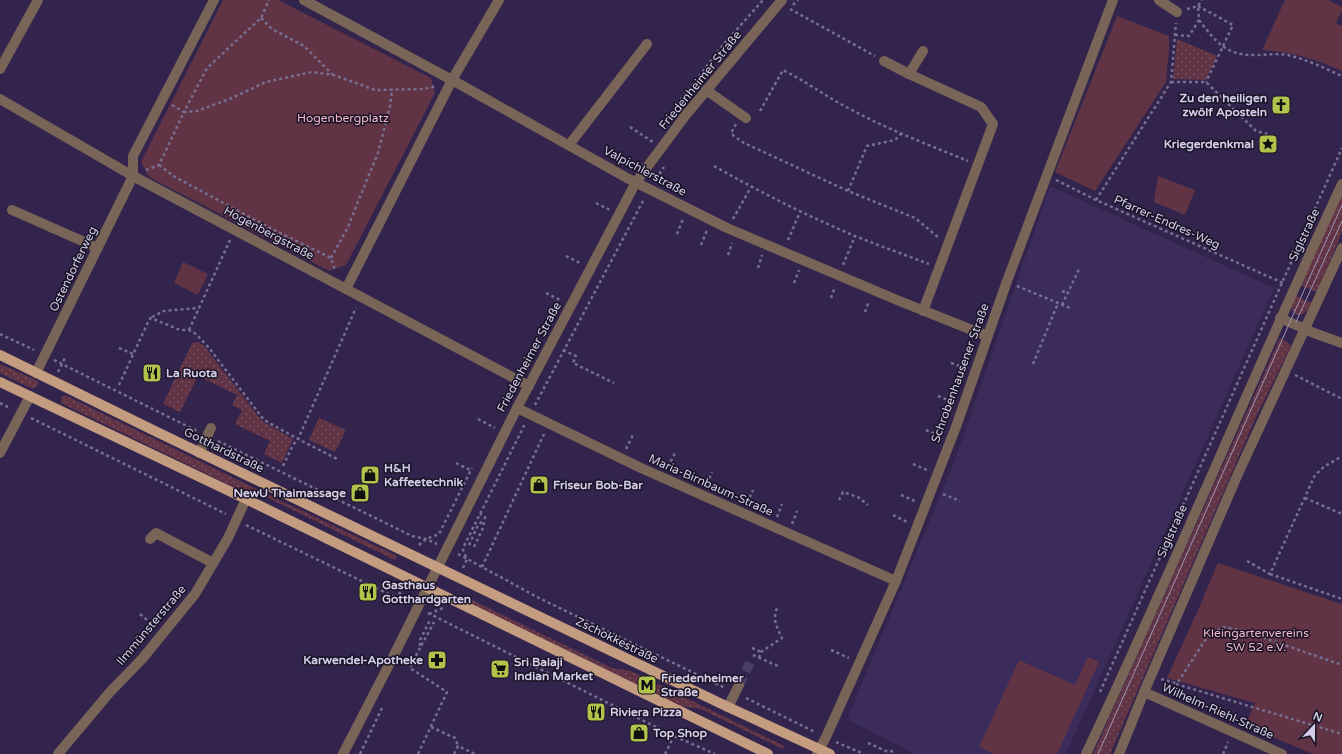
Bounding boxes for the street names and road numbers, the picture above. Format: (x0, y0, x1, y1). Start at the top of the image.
street label: Friedenheimer Straße (656, 28, 744, 132)
street label: Valpichlerstraße (601, 143, 689, 199)
street label: Pfarrer-Endres-Weg (1112, 192, 1222, 252)
street label: Hogenbergstraße (222, 203, 317, 263)
street label: Siglstraße (1286, 206, 1322, 264)
street label: Ostendorferweg (46, 224, 100, 314)
street label: Friedenheimer Straße (494, 299, 564, 414)
street label: Schrobenhausener Straße (928, 301, 992, 445)
street label: Gotthardstraße (182, 425, 266, 476)
street label: Maria-Birnbaum-Straße (646, 451, 776, 519)
street label: Siglstraße (1154, 502, 1190, 560)
street label: Ilmmünsterstraße (113, 582, 189, 668)
street label: Zschokkestraße (574, 614, 661, 666)
street label: Wilhelm-Riehl-Straße (1160, 680, 1276, 742)

